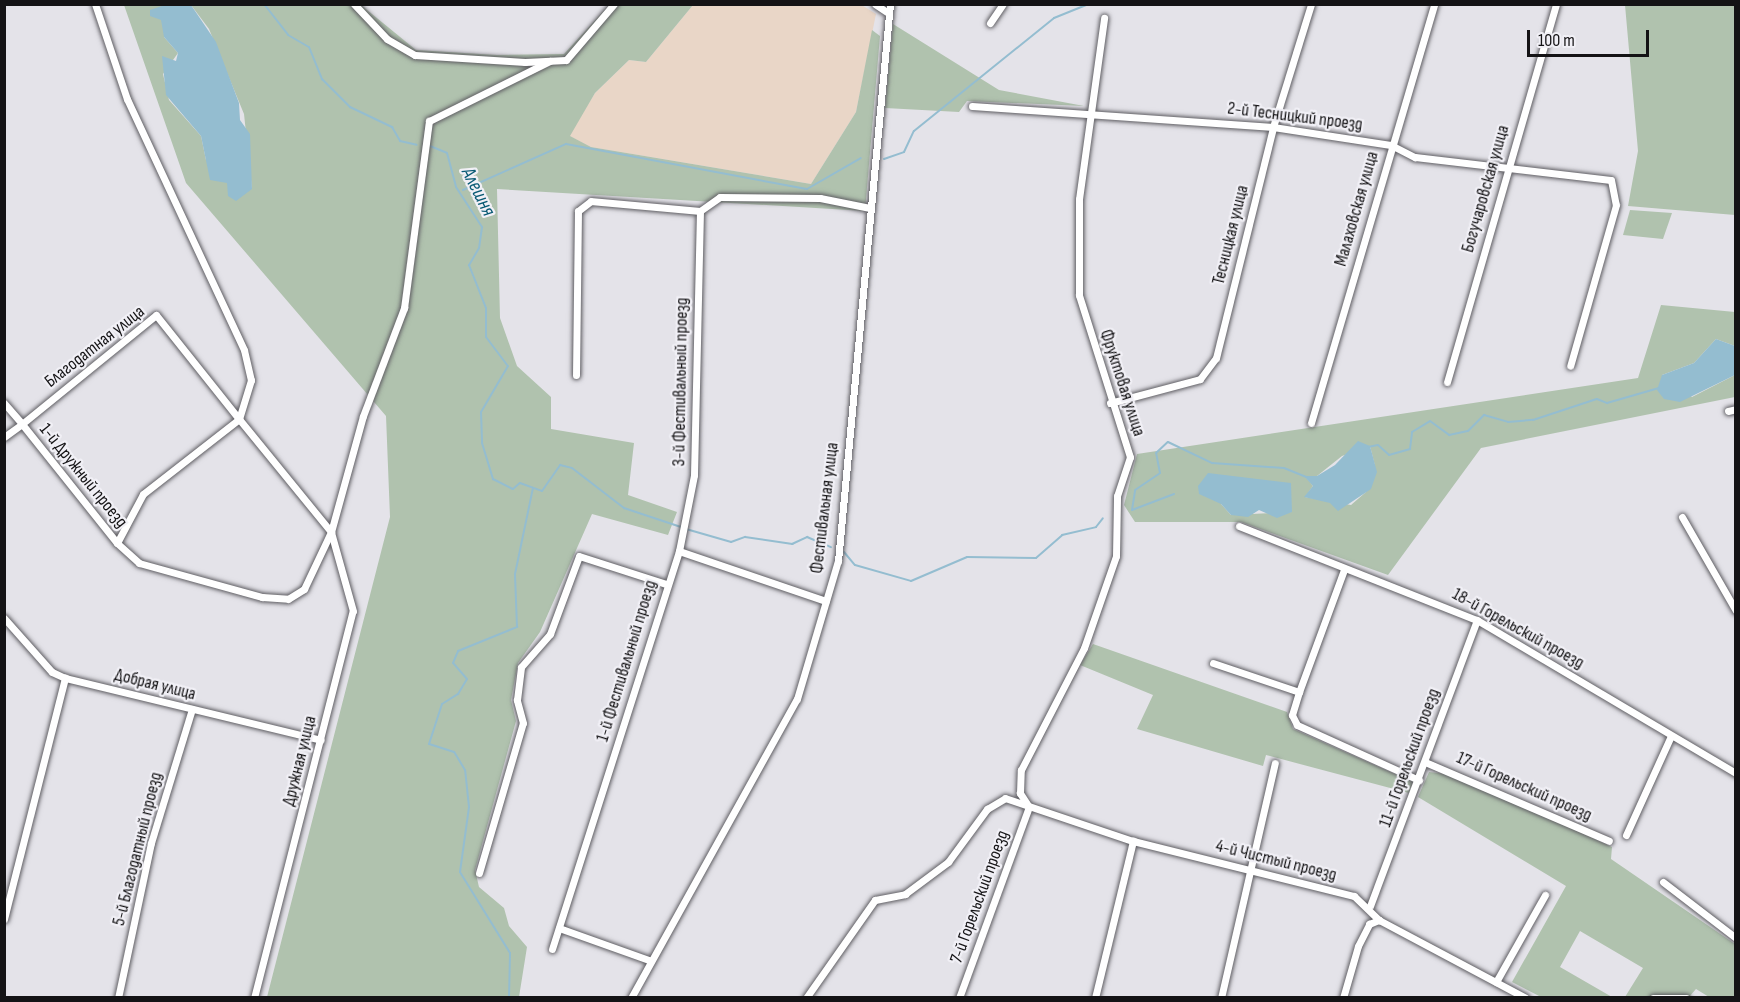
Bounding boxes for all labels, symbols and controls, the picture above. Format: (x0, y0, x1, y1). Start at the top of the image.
scale bar (1530, 18, 1652, 56)
text: 100 m (1538, 30, 1575, 51)
street label: 2-й Тесницкий проезд (1226, 98, 1364, 136)
street label: Богучаровская улица (1458, 123, 1514, 255)
street label: Малаховская улица (1330, 149, 1384, 269)
water label: Алешня (456, 164, 500, 220)
street label: Тесницкая улица (1208, 183, 1254, 287)
street label: 3-й Фестивальный проезд (669, 297, 693, 467)
street label: Благодатная улица (41, 301, 149, 393)
street label: Фруктовая улица (1095, 327, 1149, 439)
street label: 1-й Дружный проезд (34, 419, 132, 533)
street label: Фестивальная улица (806, 441, 844, 575)
street label: 1-й Фестивальный проезд (592, 578, 662, 744)
street label: 18-й Горельский проезд (1448, 584, 1588, 674)
street label: Добрая улица (112, 664, 198, 706)
street label: 11-й Горельский проезд (1375, 686, 1445, 830)
street label: Дружная улица (278, 714, 322, 808)
street label: 17-й Горельский проезд (1453, 747, 1595, 827)
street label: 5-й Благодатный проезд (108, 770, 168, 928)
street label: 7-й Горельский проезд (946, 828, 1014, 966)
street label: 4-й Чистый проезд (1213, 836, 1339, 886)

